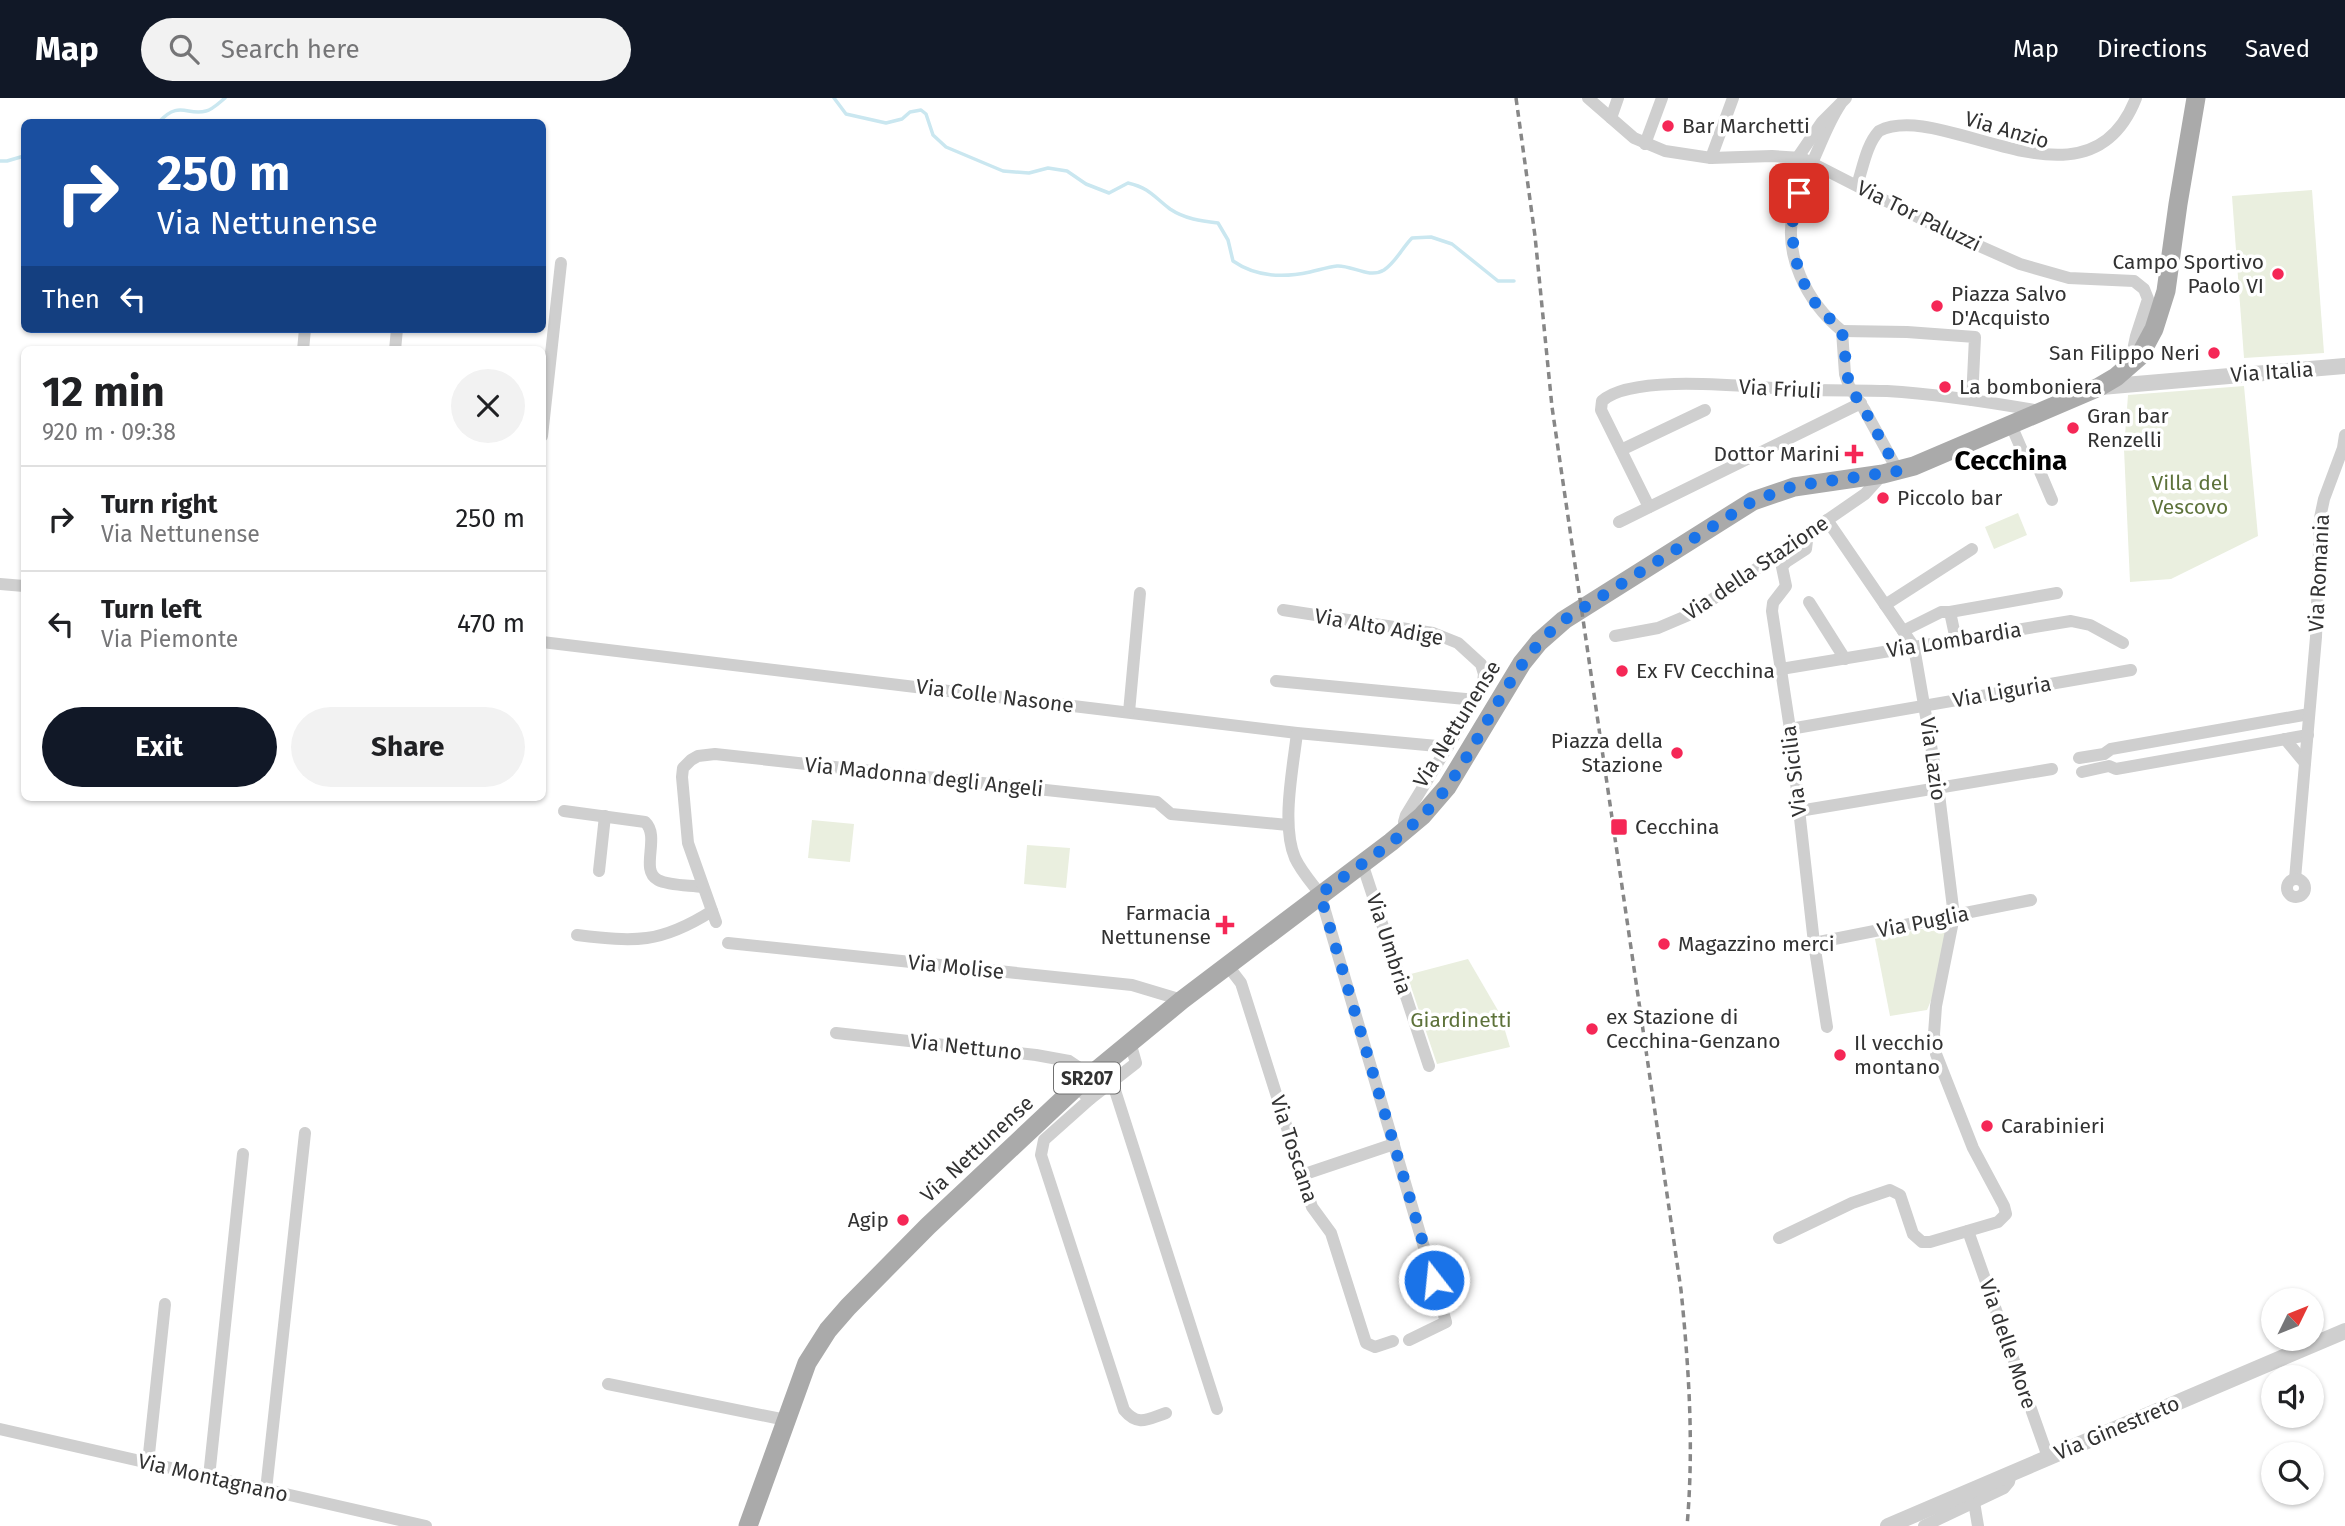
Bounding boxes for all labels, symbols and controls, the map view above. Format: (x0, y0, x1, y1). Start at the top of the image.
search box (141, 18, 631, 81)
text: Map (35, 29, 99, 69)
icon: search (165, 30, 203, 68)
text: Search here (221, 34, 360, 65)
text: Map (2013, 35, 2059, 63)
text: Directions (2097, 35, 2207, 63)
text: Saved (2245, 35, 2310, 63)
street label: Via Anzio (1962, 106, 2052, 154)
place label: Bar Marchetti (1682, 113, 1810, 139)
marker: Bar Marchetti (1660, 118, 1676, 134)
text: 250 m (157, 144, 290, 203)
icon: right (42, 147, 133, 238)
pin (1769, 163, 1829, 223)
icon: arrive (1780, 174, 1818, 212)
street label: Via Tor Paluzzi (1853, 175, 1985, 257)
text: Via Nettunense (157, 204, 378, 242)
place label: Campo Sportivo Paolo VI (2112, 249, 2264, 299)
marker: Campo Sportivo Paolo VI (2270, 266, 2286, 282)
icon: left (114, 280, 152, 318)
place label: Piazza Salvo D'Acquisto (1951, 281, 2067, 331)
text: Then (42, 284, 100, 315)
marker: Piazza Salvo D'Acquisto (1929, 298, 1945, 314)
place label: San Filippo Neri (2049, 340, 2200, 366)
marker: San Filippo Neri (2206, 345, 2222, 361)
street label: Via Italia (2230, 356, 2314, 388)
text: 12 min (42, 367, 165, 417)
button: close (451, 369, 525, 443)
street label: Via Friuli (1738, 374, 1822, 404)
place label: La bomboniera (1959, 374, 2102, 400)
marker: La bomboniera (1937, 379, 1953, 395)
place label: Gran bar Renzelli (2087, 403, 2169, 453)
text: 920 m · 09:38 (42, 418, 176, 446)
marker: Gran bar Renzelli (2065, 420, 2081, 436)
place label: Dottor Marini (1713, 441, 1840, 467)
district label: Cecchina (1955, 444, 2067, 477)
marker: Dottor Marini (1846, 446, 1862, 462)
park label: Villa del Vescovo (2152, 470, 2228, 520)
place label: Piccolo bar (1897, 485, 2002, 511)
text: Turn right (101, 489, 218, 520)
marker: Piccolo bar (1875, 490, 1891, 506)
icon: right (42, 500, 80, 538)
text: 250 m (455, 503, 525, 534)
street label: Via della Stazione (1679, 510, 1833, 626)
street label: Via Romania (2303, 513, 2335, 633)
text: Via Nettunense (101, 520, 260, 548)
text: Turn left (101, 594, 202, 625)
street label: Via Alto Adige (1313, 603, 1445, 651)
icon: left (42, 605, 80, 643)
text: 470 m (457, 608, 525, 639)
street label: Via Lombardia (1885, 617, 2023, 663)
text: Via Piemonte (101, 625, 238, 653)
street label: Via Nettunense (1408, 656, 1506, 792)
place label: Ex FV Cecchina (1636, 658, 1775, 684)
marker: Ex FV Cecchina (1614, 663, 1630, 679)
street label: Via Liguria (1951, 671, 2053, 713)
street label: Via Colle Nasone (915, 673, 1075, 719)
button: Exit (42, 707, 277, 787)
button: Share (291, 707, 525, 787)
street label: Via Lazio (1914, 716, 1952, 802)
street label: Via Sicilia (1776, 724, 1812, 818)
place label: Piazza della Stazione (1551, 728, 1663, 778)
marker: Piazza della Stazione (1669, 745, 1685, 761)
street label: Via Madonna degli Angeli (803, 752, 1045, 802)
place label: Cecchina (1635, 814, 1719, 840)
marker: Cecchina (1609, 817, 1629, 837)
street label: Via Umbria (1361, 890, 1417, 998)
place label: Farmacia Nettunense (1101, 900, 1211, 950)
street label: Via Puglia (1875, 900, 1971, 944)
marker: Farmacia Nettunense (1217, 917, 1233, 933)
place label: Magazzino merci (1678, 931, 1835, 957)
marker: Magazzino merci (1656, 936, 1672, 952)
street label: Via Molise (907, 949, 1005, 985)
place label: ex Stazione di Cecchina-Genzano (1606, 1004, 1781, 1054)
park label: Giardinetti (1410, 1007, 1512, 1033)
marker: ex Stazione di Cecchina-Genzano (1584, 1021, 1600, 1037)
street label: Via Nettuno (909, 1028, 1023, 1066)
place label: Il vecchio montano (1854, 1030, 1944, 1080)
marker: Il vecchio montano (1832, 1047, 1848, 1063)
road number: SR207 (1054, 1062, 1120, 1094)
street label: Via Nettunense (915, 1090, 1039, 1208)
street label: Via Toscana (1264, 1092, 1324, 1206)
place label: Carabinieri (2001, 1113, 2105, 1139)
marker: Carabinieri (1979, 1118, 1995, 1134)
place label: Agip (848, 1207, 889, 1233)
marker: Agip (895, 1212, 911, 1228)
position arrow (1397, 1243, 1471, 1317)
street label: Via delle More (1974, 1276, 2042, 1412)
north arrow (2261, 1288, 2324, 1351)
map controls (2261, 1288, 2324, 1505)
button: sound (2261, 1365, 2324, 1428)
street label: Via Ginestreto (2051, 1390, 2183, 1466)
button: search (2261, 1442, 2324, 1505)
street label: Via Montagnano (135, 1448, 291, 1508)

